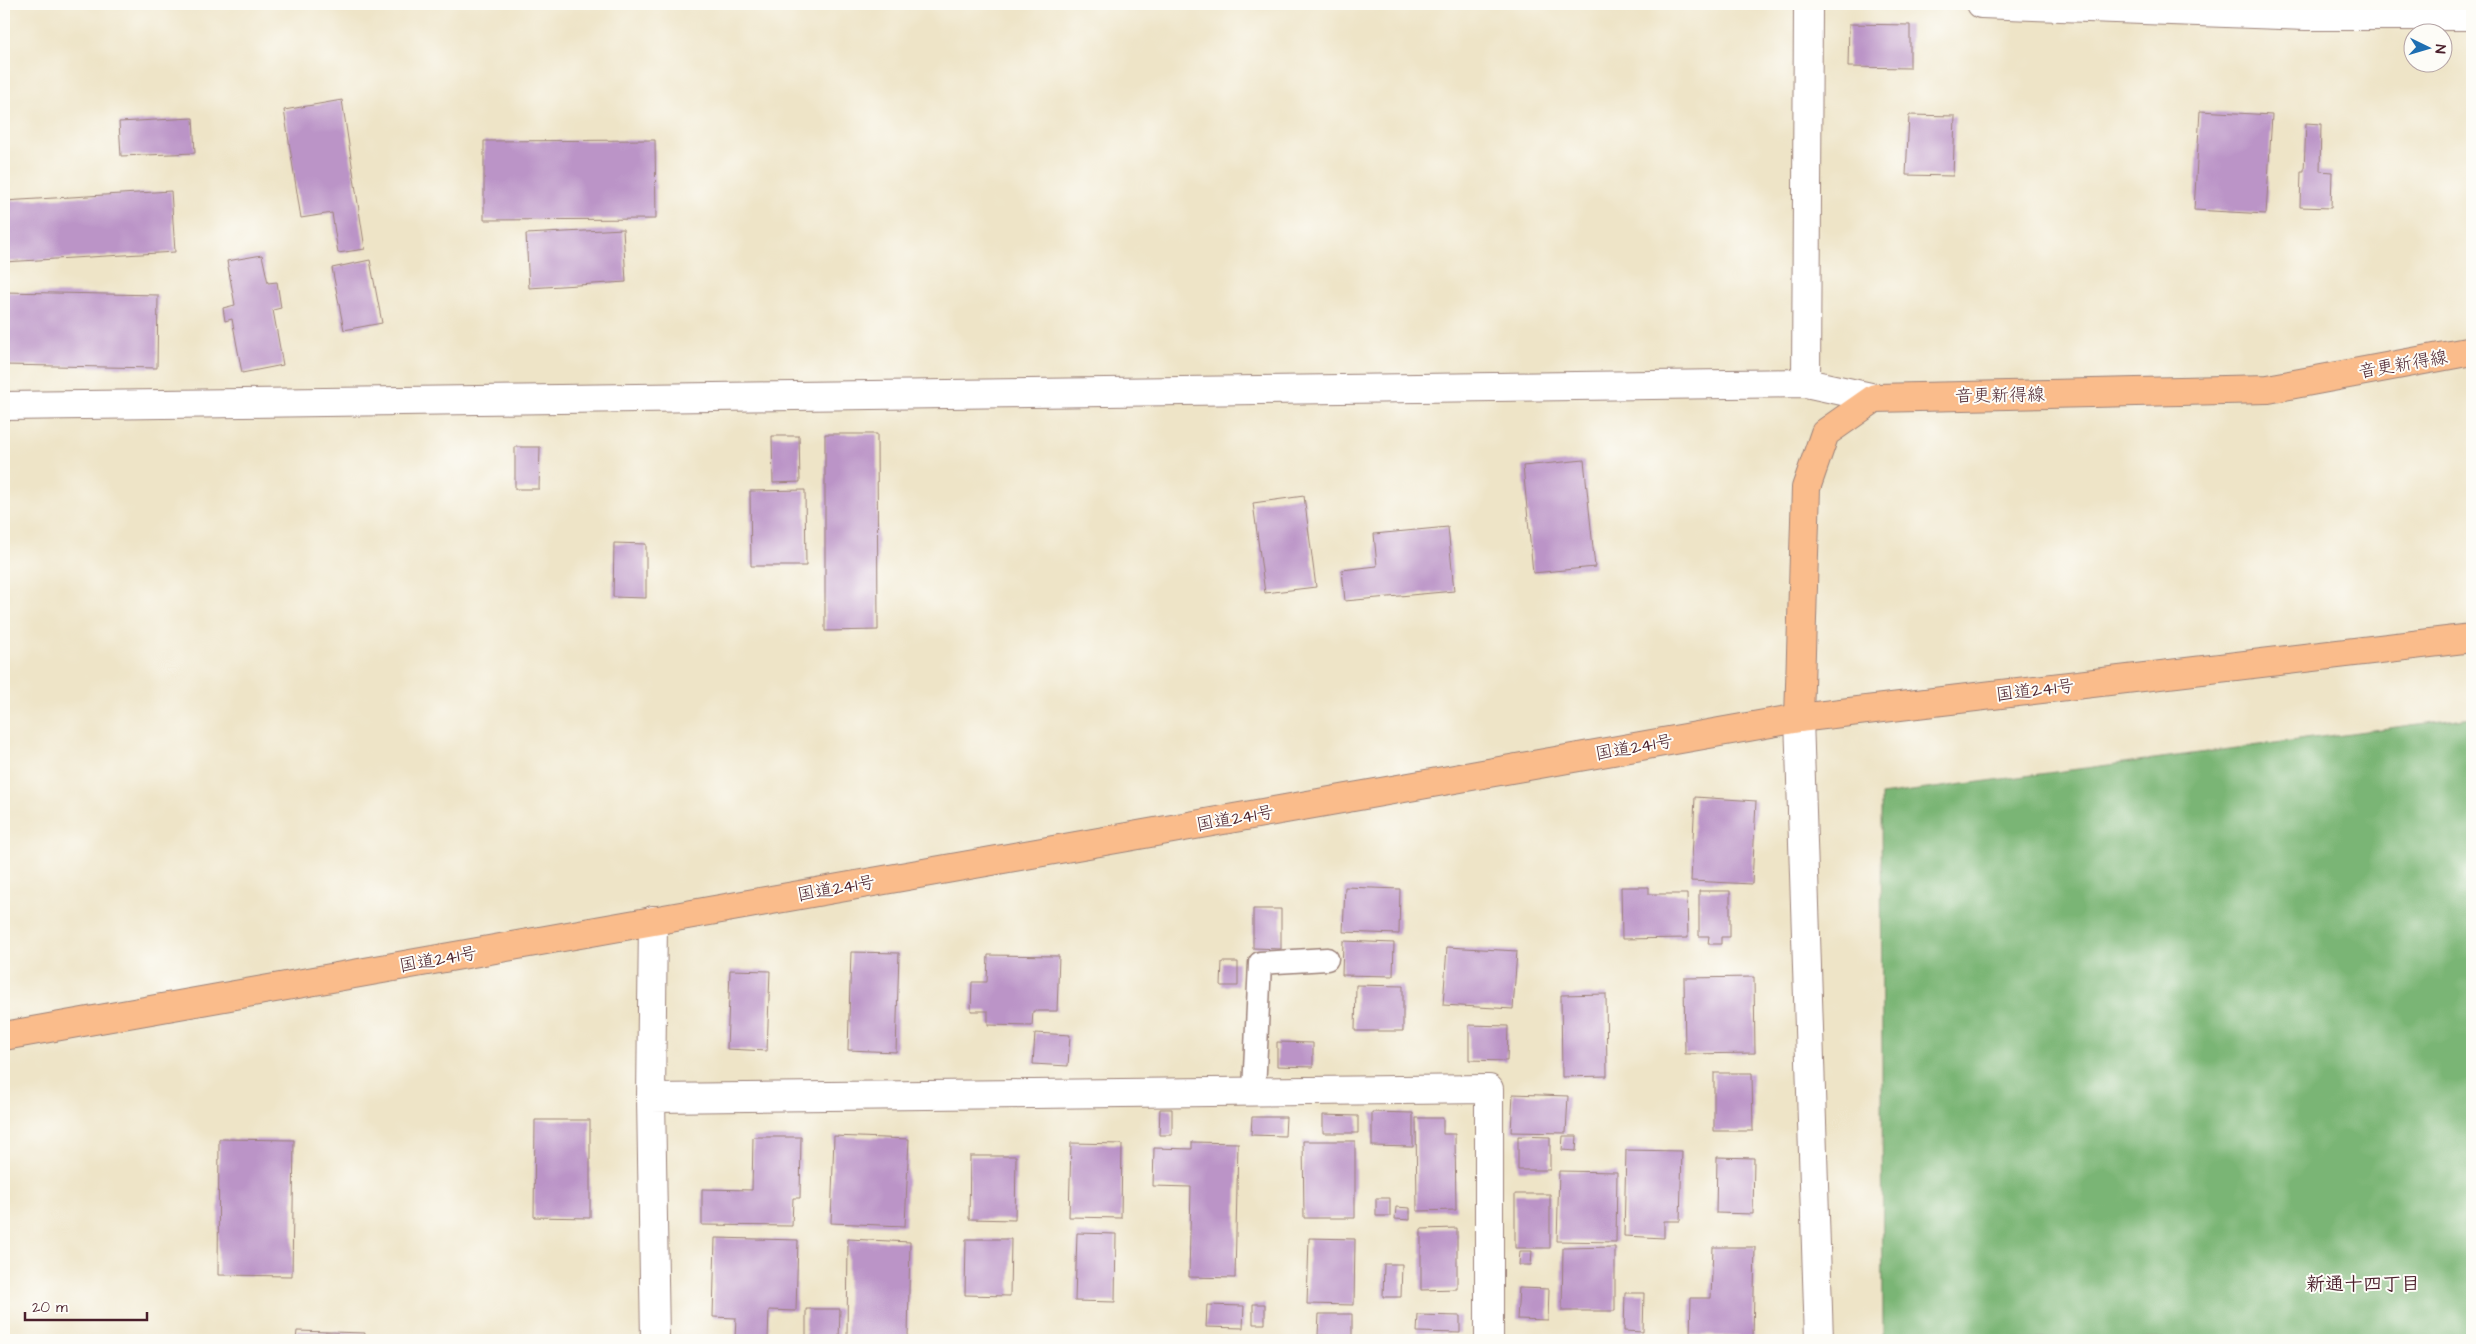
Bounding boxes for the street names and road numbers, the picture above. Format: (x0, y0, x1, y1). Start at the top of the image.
street label: 音更新得線 (2357, 344, 2450, 385)
street label: 音更新得線 (1955, 382, 2045, 409)
street label: 国道241号 (1994, 673, 2076, 708)
street label: 国道241号 (1593, 728, 1675, 767)
street label: 国道241号 (1194, 799, 1276, 838)
street label: 国道241号 (795, 869, 877, 908)
street label: 国道241号 (397, 940, 479, 979)

